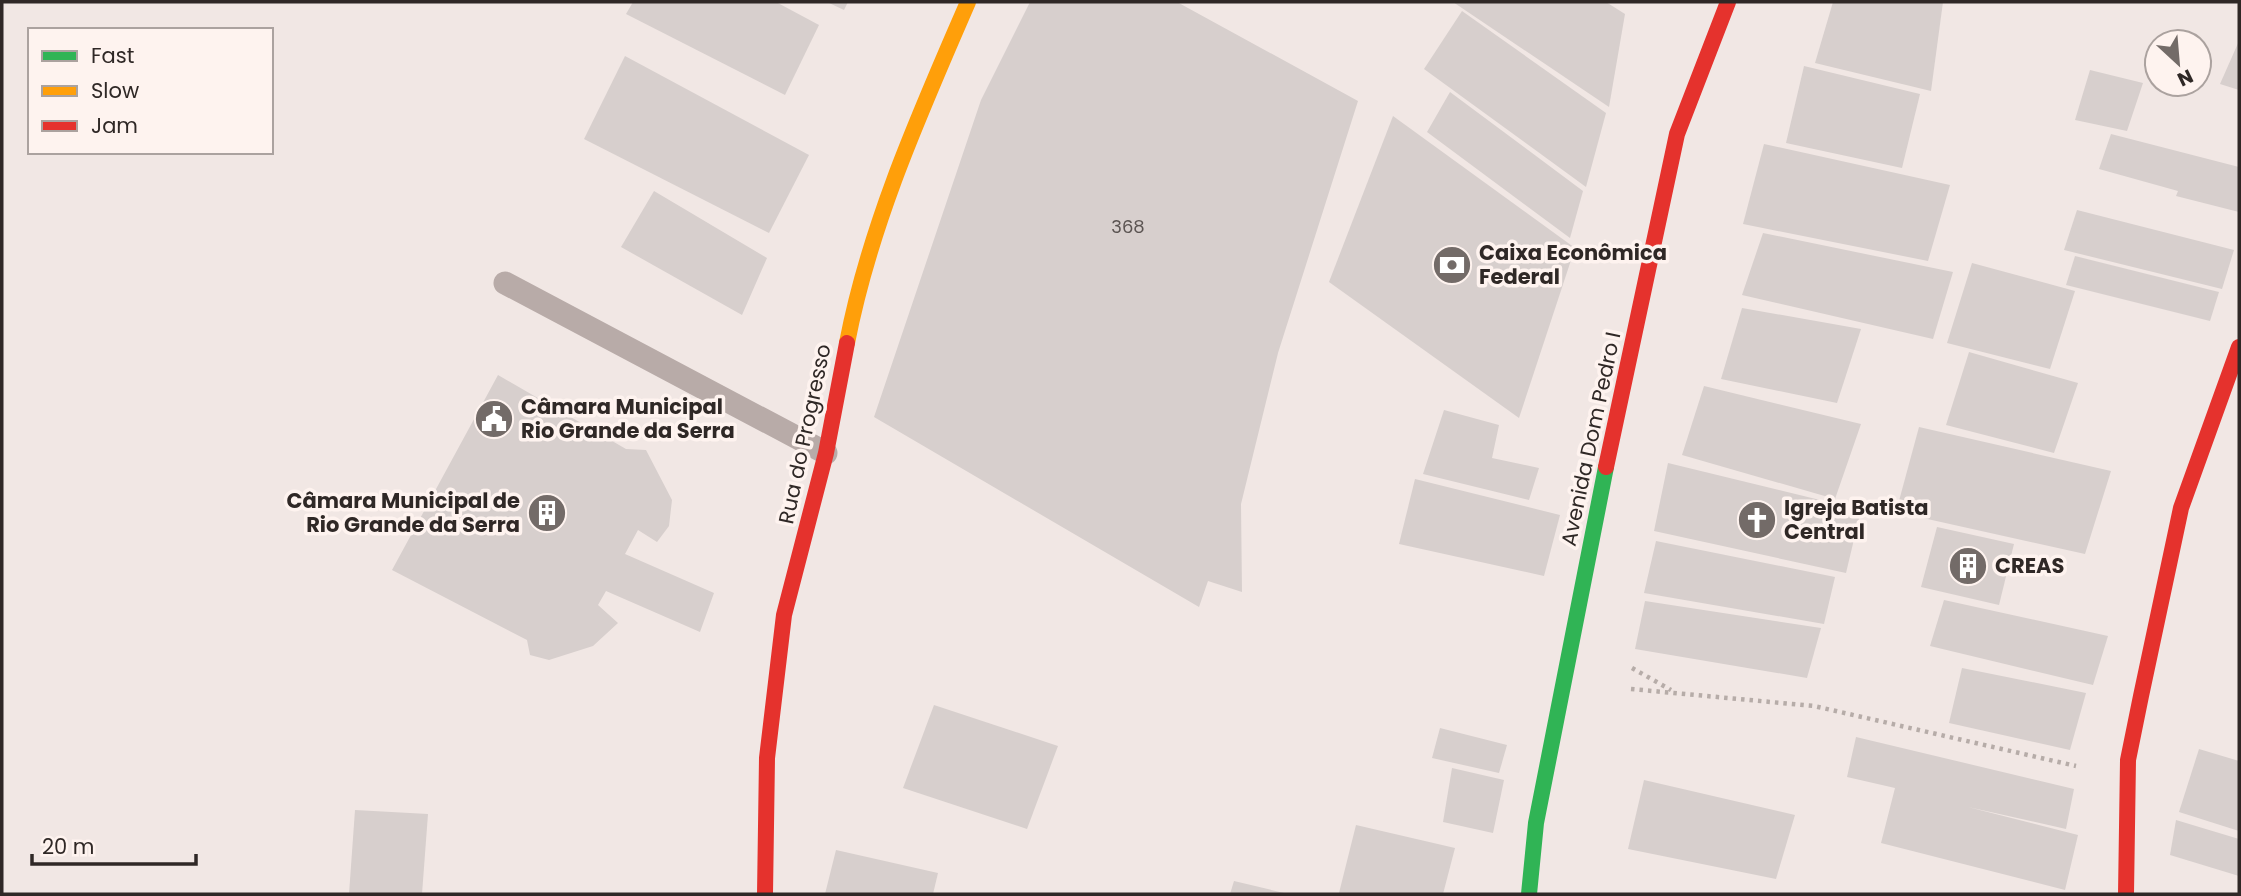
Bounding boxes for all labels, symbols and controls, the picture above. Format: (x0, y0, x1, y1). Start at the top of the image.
legend (28, 28, 273, 154)
north arrow (2143, 28, 2213, 98)
text: Fast (91, 41, 134, 70)
text: N (2173, 63, 2198, 93)
text: Slow (91, 76, 139, 105)
text: Jam (91, 111, 138, 140)
house number: 368 (1111, 214, 1145, 239)
place label: Caixa Econômica Federal (1479, 238, 1667, 291)
bank icon: Caixa Econômica Federal (1431, 244, 1473, 286)
street label: Avenida Dom Pedro I (1554, 329, 1627, 549)
street label: Rua do Progresso (771, 341, 838, 526)
place label: Câmara Municipal Rio Grande da Serra (521, 392, 735, 445)
public building icon: Câmara Municipal Rio Grande da Serra (473, 398, 515, 440)
place label: Câmara Municipal de Rio Grande da Serra (287, 486, 520, 539)
building icon: Câmara Municipal de Rio Grande da Serra (526, 492, 568, 534)
place label: Igreja Batista Central (1784, 493, 1929, 546)
church icon: Igreja Batista Central (1736, 499, 1778, 541)
building icon: CREAS (1947, 545, 1989, 587)
place label: CREAS (1995, 551, 2065, 580)
scale bar (32, 822, 196, 866)
text: 20 m (42, 832, 95, 861)

